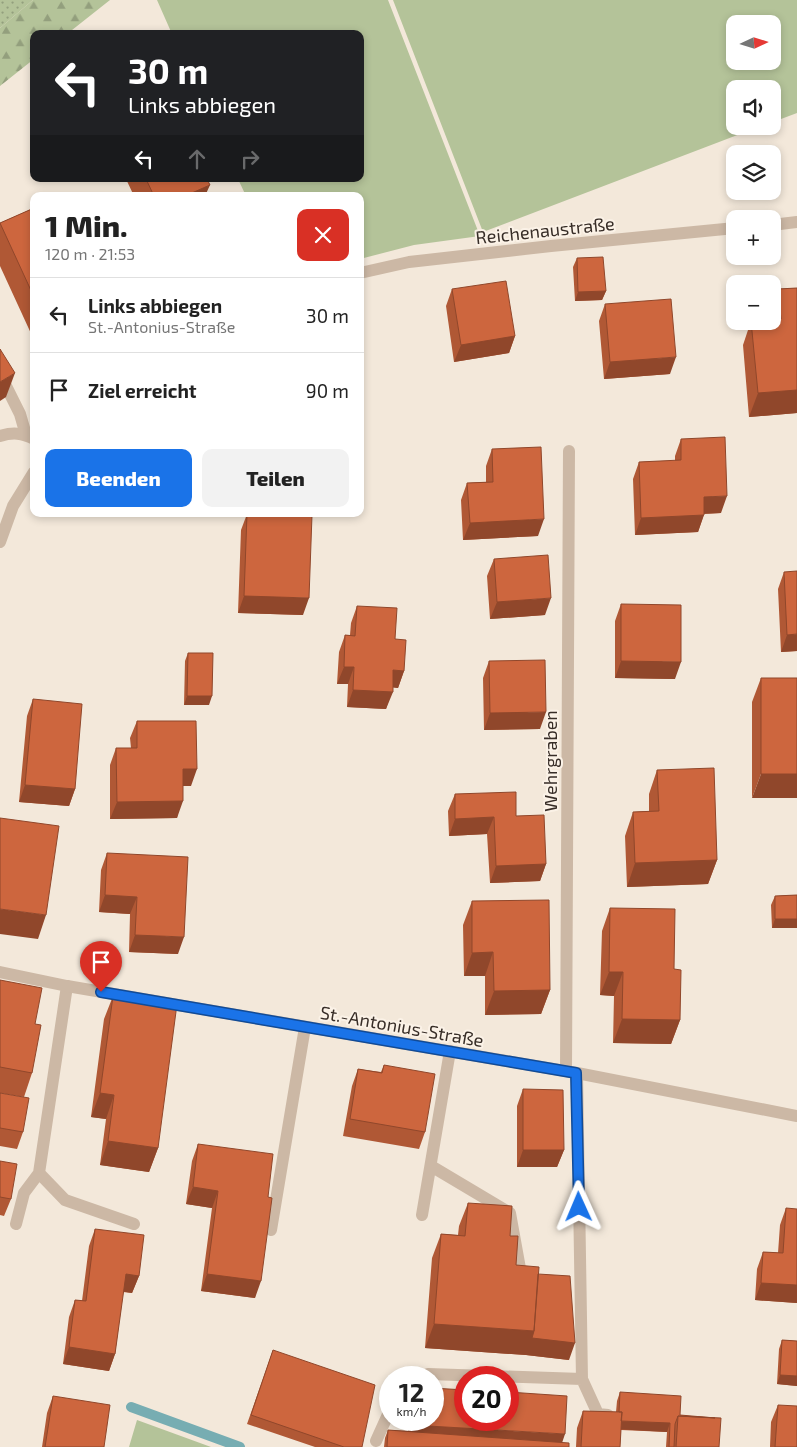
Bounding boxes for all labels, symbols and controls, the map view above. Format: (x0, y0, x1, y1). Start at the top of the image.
north arrow (726, 15, 781, 70)
map controls (726, 15, 781, 330)
text: 30 m (128, 49, 208, 91)
icon: left (45, 50, 110, 115)
button: sound (726, 80, 781, 135)
text: Links abbiegen (128, 91, 276, 117)
icon: left (130, 145, 158, 173)
icon: ahead (183, 145, 211, 173)
icon: right (236, 145, 264, 173)
button: layers (726, 145, 781, 200)
text: 1 Min. (45, 207, 128, 243)
button: close (297, 209, 349, 261)
button: + (726, 210, 781, 265)
street label: Reichenaustraße (474, 212, 616, 248)
text: 120 m · 21:53 (45, 244, 135, 263)
button: − (726, 275, 781, 330)
text: Links abbiegen (88, 294, 222, 317)
icon: left (45, 301, 73, 329)
text: 30 m (306, 304, 349, 327)
text: St.-Antonius-Straße (88, 317, 235, 336)
icon: arrive (45, 376, 73, 404)
text: Ziel erreicht (88, 379, 197, 402)
text: 90 m (306, 379, 349, 402)
button: Beenden (45, 449, 192, 507)
button: Teilen (202, 449, 349, 507)
street label: Wehrgraben (539, 710, 561, 812)
pin (80, 941, 122, 992)
icon: arrive (87, 948, 115, 976)
street label: St.-Antonius-Straße (318, 1001, 486, 1051)
position arrow (552, 1180, 604, 1232)
speed limit sign: 20 (454, 1366, 519, 1431)
text: 12 (399, 1377, 424, 1407)
text: km/h (397, 1404, 426, 1418)

